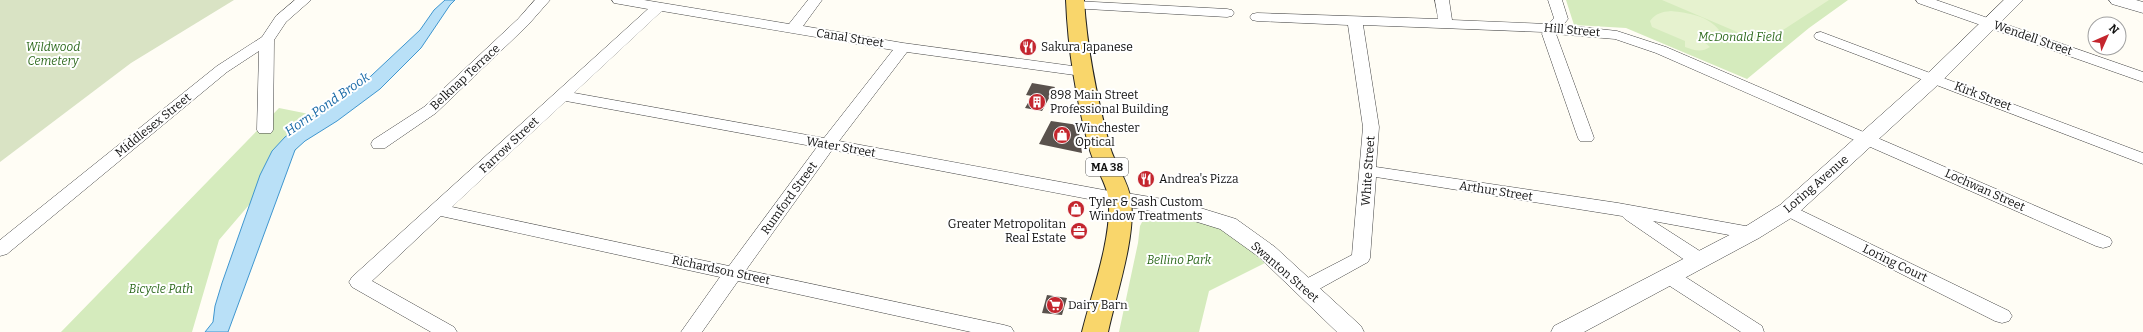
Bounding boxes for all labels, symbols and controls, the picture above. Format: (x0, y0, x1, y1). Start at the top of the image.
north arrow (2087, 16, 2127, 56)
street label: Wendell Street (1992, 18, 2075, 58)
street label: Hill Street (1543, 21, 1601, 39)
text: N (2106, 22, 2122, 37)
street label: Canal Street (815, 26, 885, 50)
park label: McDonald Field (1698, 30, 1782, 44)
restaurant icon: Sakura Japanese (1018, 37, 1038, 57)
park label: Wildwood Cemetery (26, 40, 80, 68)
place label: Sakura Japanese (1041, 40, 1133, 54)
street label: Belknap Terrace (427, 41, 503, 113)
water label: Horn Pond Brook (282, 69, 373, 139)
street label: Kirk Street (1952, 79, 2014, 114)
place label: 898 Main Street Professional Building (1050, 88, 1169, 116)
street label: Middlesex Street (112, 90, 194, 160)
building icon: 898 Main Street Professional Building (1027, 92, 1047, 112)
street label: Farrow Street (477, 114, 542, 176)
place label: Winchester Optical (1075, 121, 1140, 149)
shop icon: Winchester Optical (1052, 125, 1072, 145)
street label: Water Street (805, 134, 877, 160)
street label: White Street (1359, 135, 1377, 207)
street label: Loring Avenue (1781, 152, 1851, 216)
road number: MA 38 (1086, 158, 1128, 176)
street label: Rumford Street (758, 159, 820, 237)
street label: Lochwan Street (1943, 166, 2028, 214)
restaurant icon: Andrea's Pizza (1136, 169, 1156, 189)
place label: Andrea's Pizza (1159, 172, 1239, 186)
street label: Arthur Street (1458, 178, 1534, 204)
place label: Tyler & Sash Custom Window Treatments (1089, 195, 1203, 223)
shop icon: Tyler & Sash Custom Window Treatments (1066, 199, 1086, 219)
place label: Greater Metropolitan Real Estate (948, 217, 1066, 245)
office icon: Greater Metropolitan Real Estate (1069, 221, 1089, 241)
street label: Swanton Street (1248, 239, 1322, 306)
street label: Loring Court (1860, 241, 1930, 285)
street label: Richardson Street (671, 253, 772, 287)
park label: Bellino Park (1147, 253, 1212, 267)
park label: Bicycle Path (129, 282, 193, 296)
supermarket icon: Dairy Barn (1045, 295, 1065, 315)
place label: Dairy Barn (1068, 298, 1128, 312)

